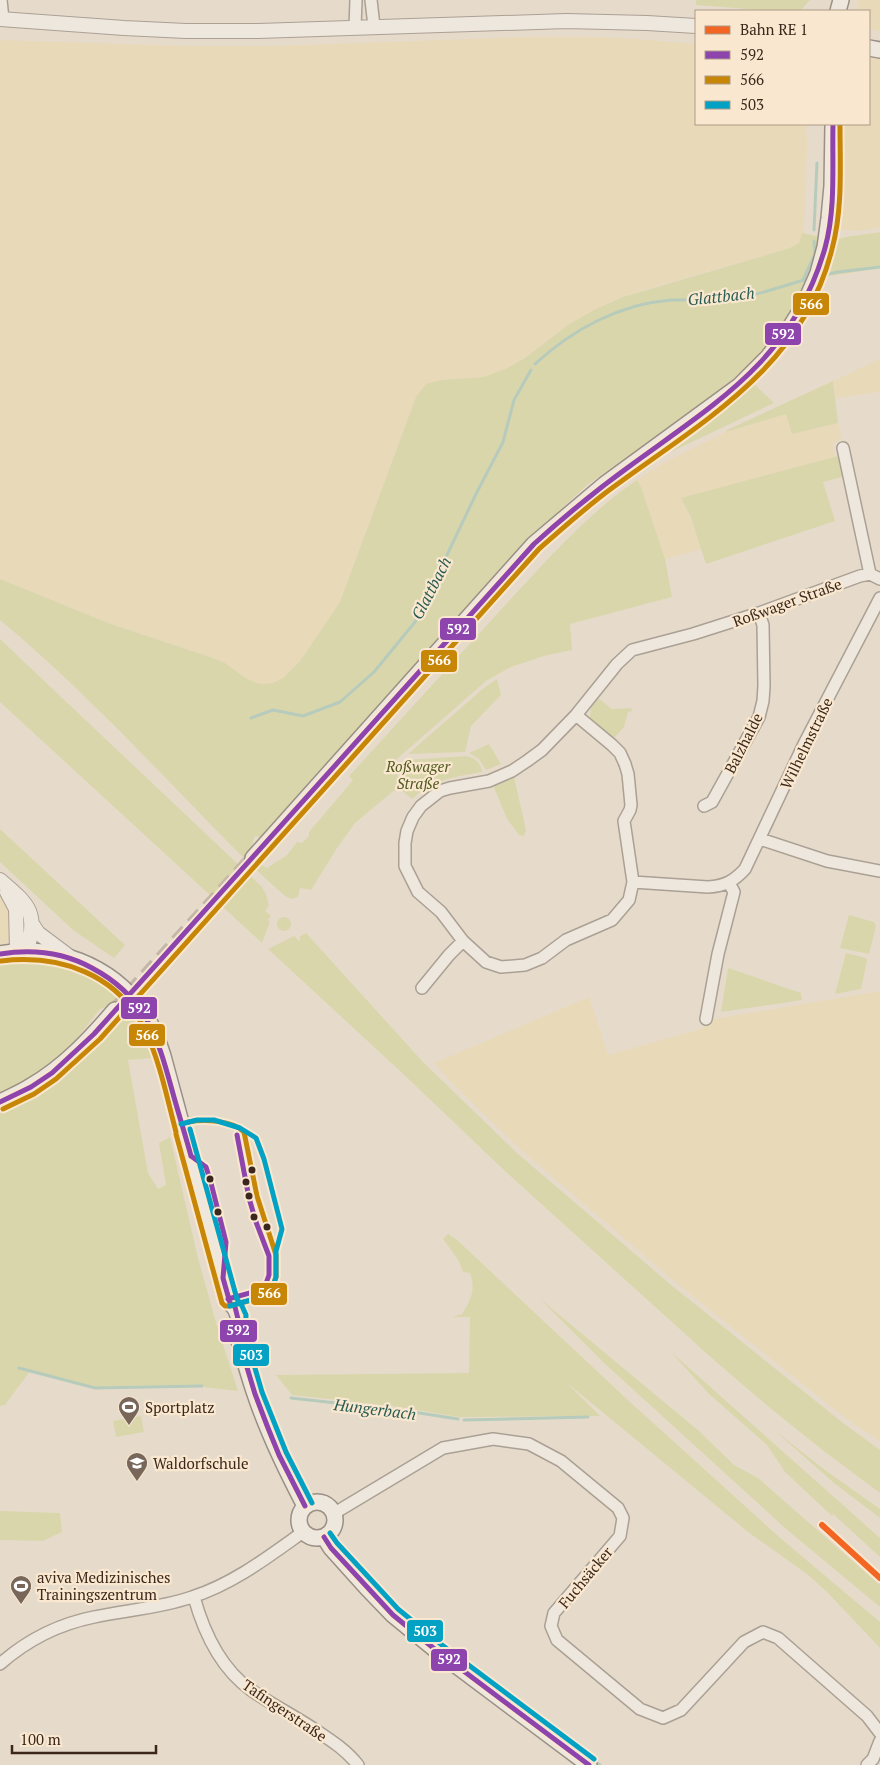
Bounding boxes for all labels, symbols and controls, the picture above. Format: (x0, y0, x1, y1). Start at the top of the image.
legend (695, 10, 870, 125)
text: Bahn RE 1 (740, 19, 808, 39)
text: 592 (740, 44, 764, 64)
text: 566 (740, 69, 764, 89)
text: 503 (740, 94, 764, 114)
water label: Glattbach (686, 282, 756, 310)
line badge: 566 (792, 292, 830, 316)
text: 566 (799, 294, 823, 313)
line badge: 592 (764, 322, 802, 346)
text: 592 (771, 324, 795, 343)
water label: Glattbach (406, 553, 456, 623)
street label: Roßwager Straße (730, 573, 844, 631)
line badge: 592 (439, 617, 477, 641)
text: 592 (446, 619, 470, 638)
line badge: 566 (420, 649, 458, 673)
text: 566 (427, 650, 451, 669)
street label: Wilhelmstraße (775, 694, 837, 792)
street label: Balzhalde (719, 709, 767, 777)
park label: Roßwager Straße (385, 756, 451, 793)
line badge: 592 (120, 996, 158, 1020)
text: 592 (127, 998, 151, 1017)
line badge: 566 (128, 1023, 166, 1047)
text: 566 (135, 1025, 159, 1044)
unlabelled marker (247, 1165, 257, 1175)
unlabelled marker (205, 1174, 215, 1184)
unlabelled marker (241, 1177, 251, 1187)
unlabelled marker (244, 1191, 254, 1201)
unlabelled marker (213, 1207, 223, 1217)
unlabelled marker (249, 1212, 259, 1222)
unlabelled marker (262, 1222, 272, 1232)
line badge: 566 (250, 1282, 288, 1306)
text: 566 (257, 1283, 281, 1302)
line badge: 592 (219, 1319, 258, 1343)
text: 592 (226, 1320, 250, 1339)
line badge: 503 (232, 1343, 270, 1367)
text: 503 (239, 1345, 263, 1364)
water label: Hungerbach (332, 1393, 417, 1425)
sports icon: Sportplatz (117, 1395, 141, 1426)
place label: Sportplatz (145, 1397, 215, 1417)
school or university icon: Waldorfschule (125, 1451, 149, 1482)
place label: Waldorfschule (153, 1453, 249, 1473)
street label: Fuchsäcker (553, 1542, 617, 1612)
place label: aviva Medizinisches Trainingszentrum (37, 1567, 171, 1604)
sports icon: aviva Medizinisches Trainingszentrum (9, 1574, 33, 1605)
line badge: 503 (406, 1619, 444, 1643)
text: 503 (413, 1621, 437, 1640)
line badge: 592 (430, 1648, 468, 1672)
text: 592 (437, 1649, 461, 1668)
street label: Tafingerstraße (239, 1674, 331, 1746)
scale bar (12, 1722, 156, 1754)
text: 100 m (20, 1729, 61, 1749)

